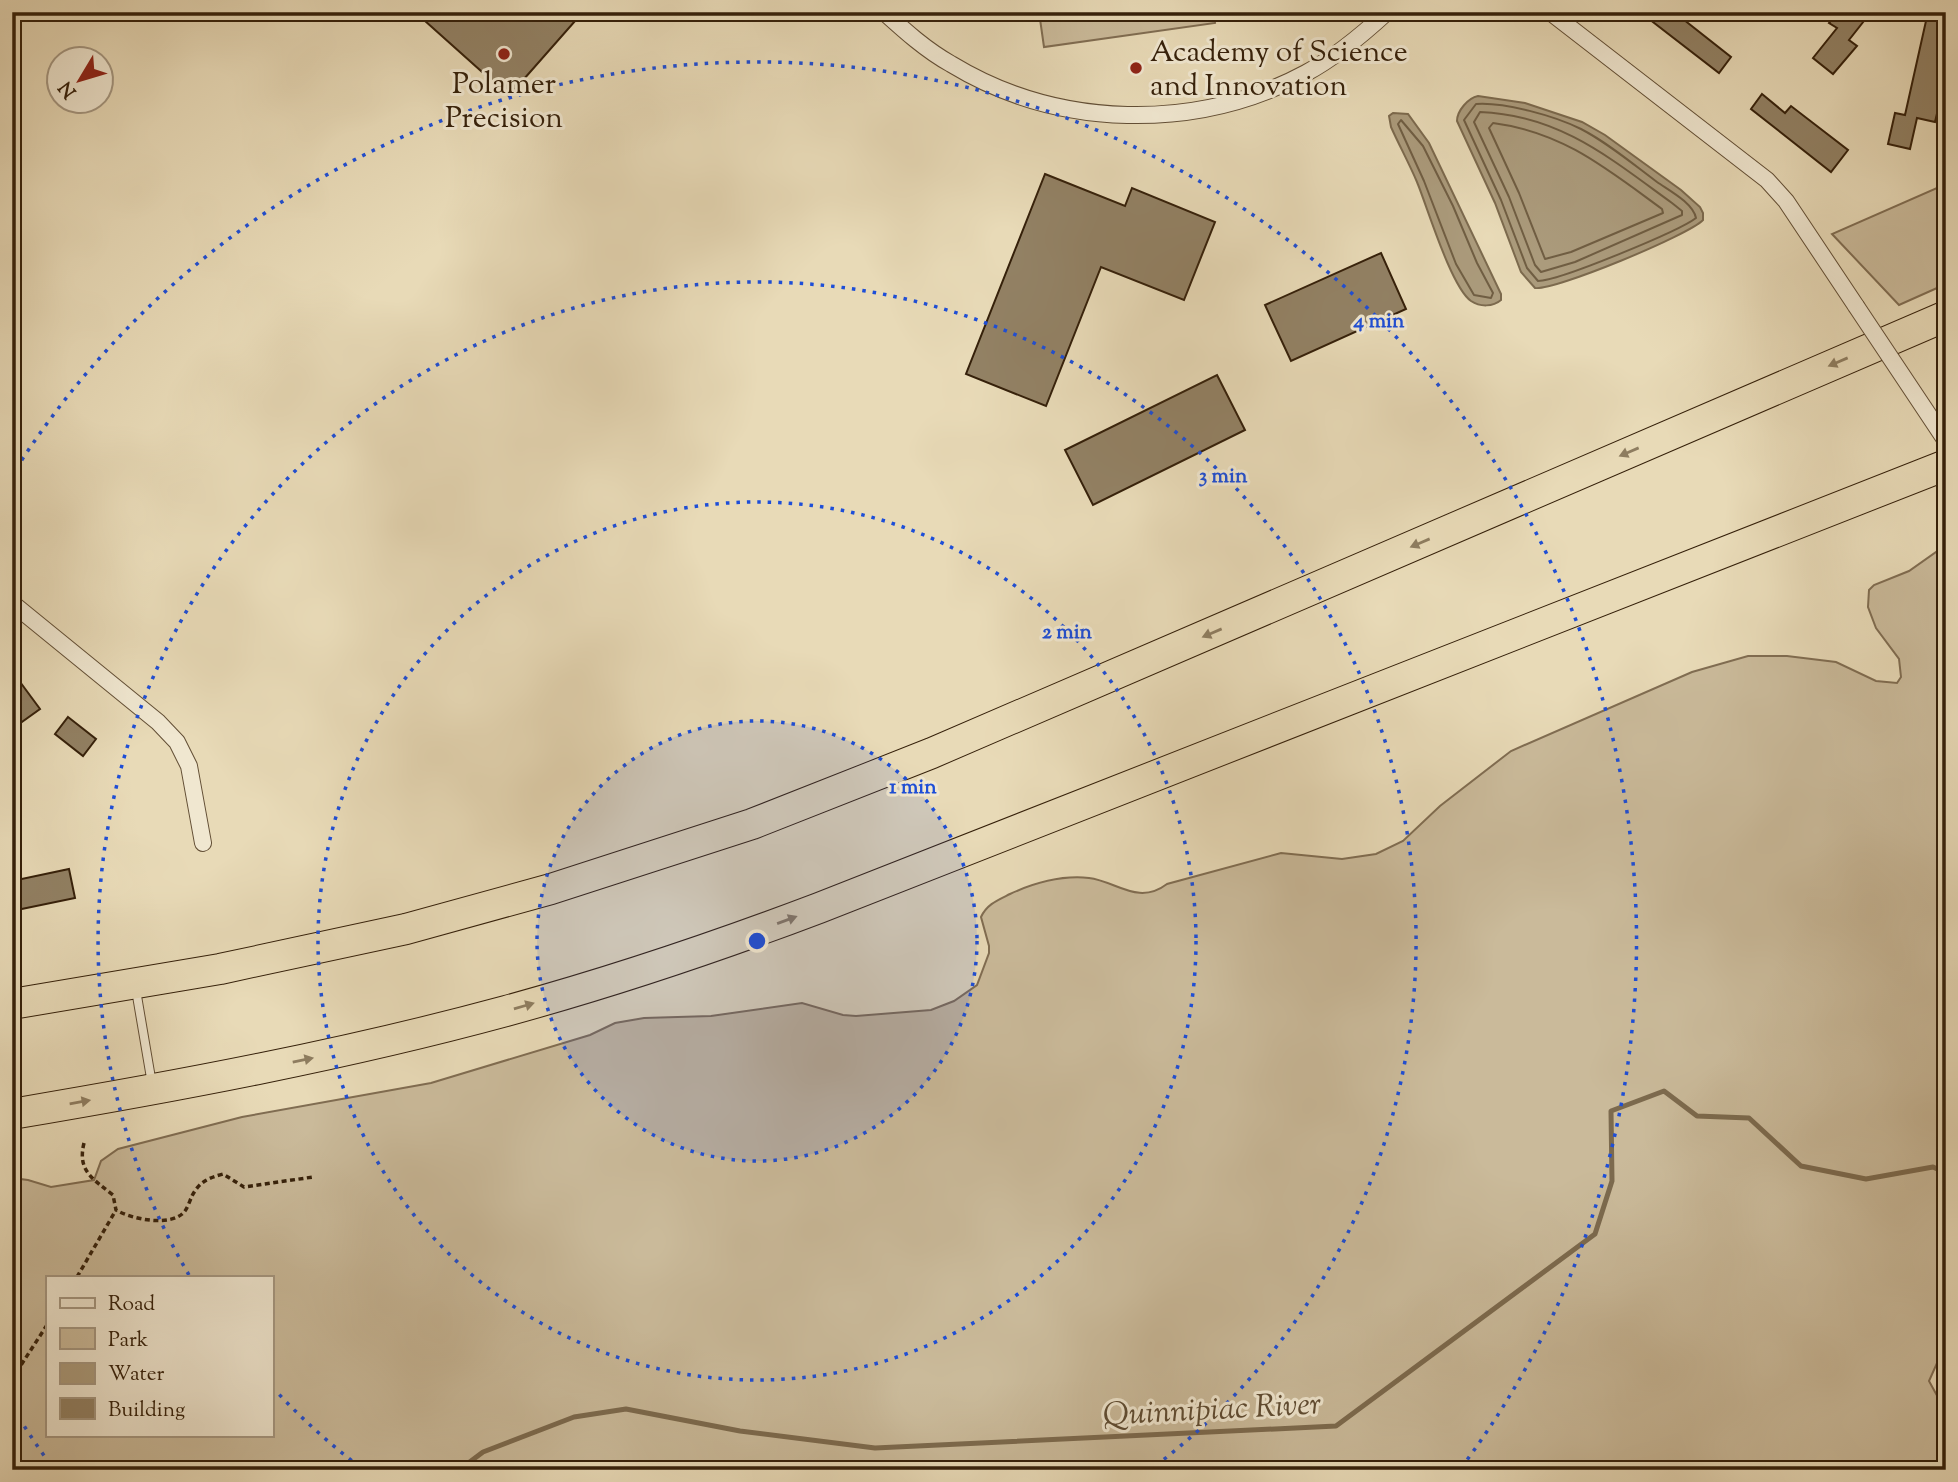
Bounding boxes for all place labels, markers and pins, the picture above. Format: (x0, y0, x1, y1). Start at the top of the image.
place label: Academy of Science and Innovation (1150, 32, 1408, 109)
marker: Polamer Precision (496, 46, 512, 62)
marker: Academy of Science and Innovation (1128, 60, 1144, 76)
place label: Polamer Precision (445, 64, 563, 141)
centre of rings (745, 929, 769, 953)

